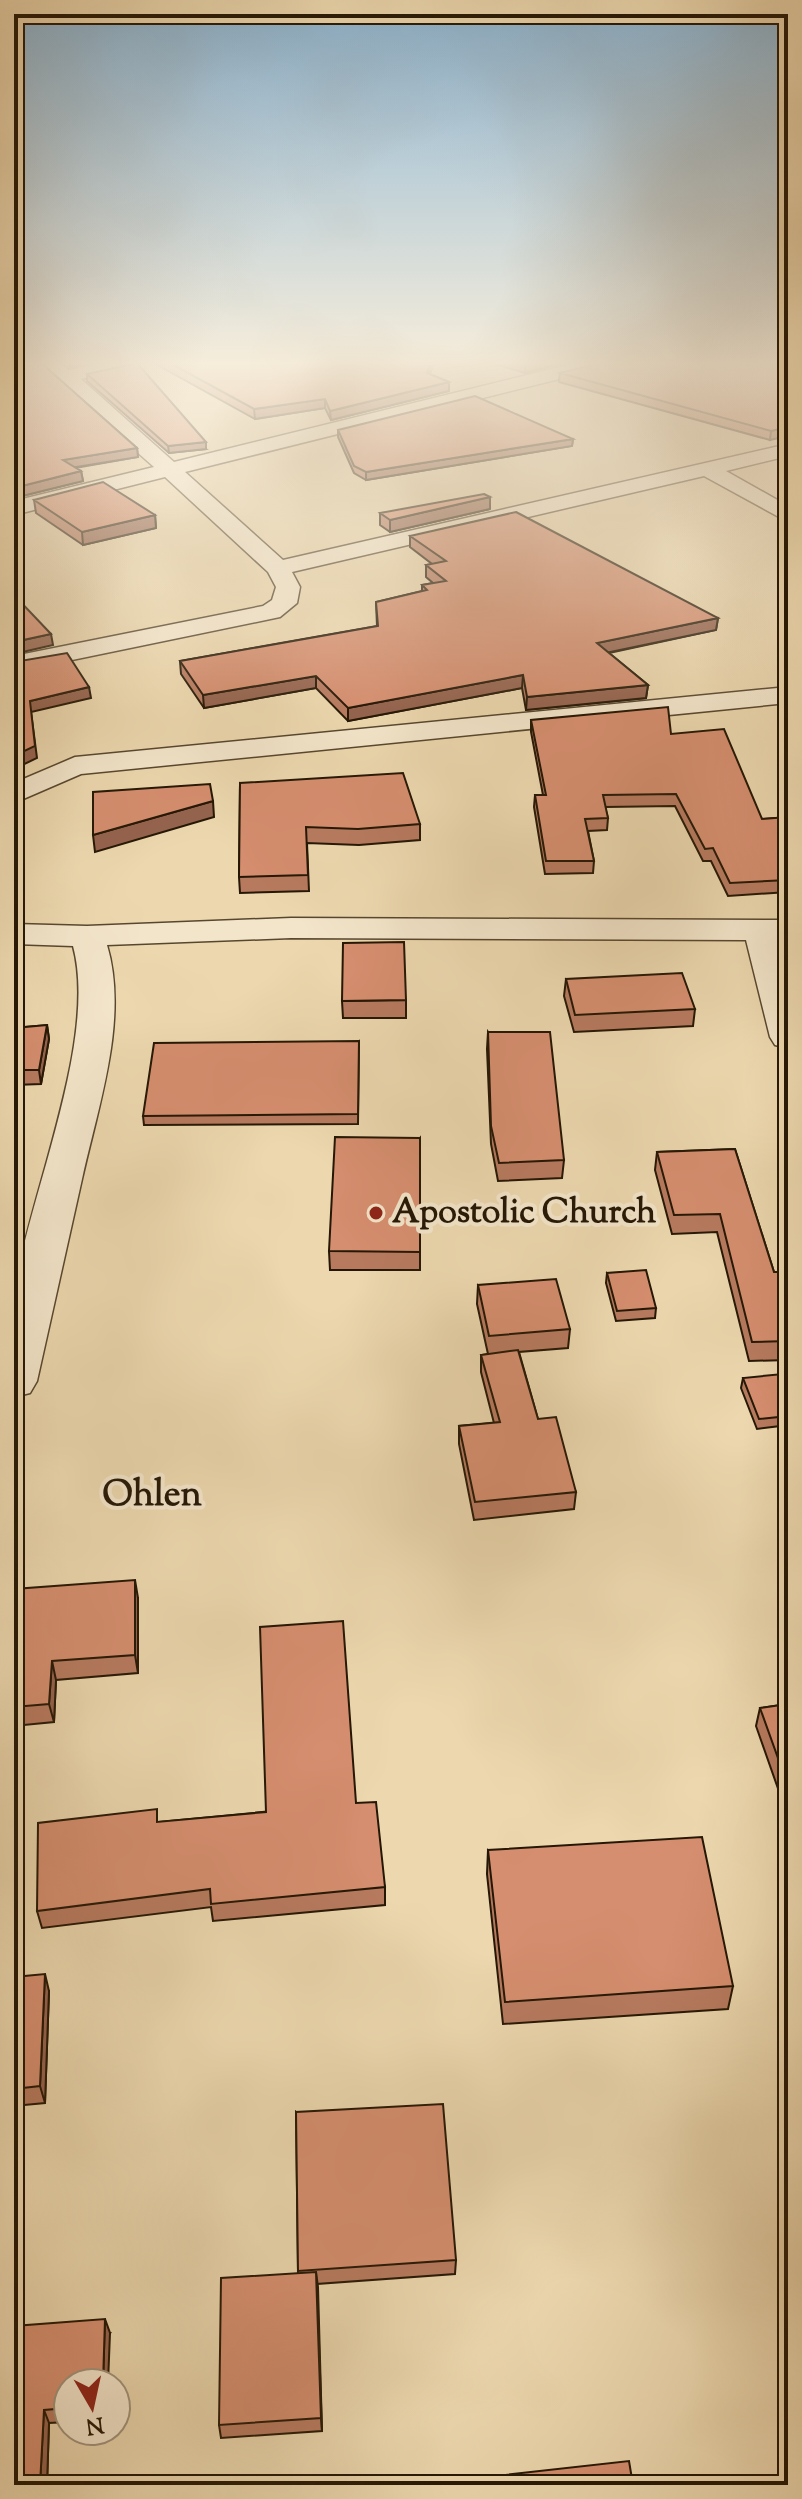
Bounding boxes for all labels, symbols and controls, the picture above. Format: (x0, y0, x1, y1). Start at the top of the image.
place label: Apostolic Church (392, 1189, 656, 1238)
marker: Apostolic Church (367, 1204, 385, 1222)
district label: Ohlen (102, 1470, 203, 1522)
north arrow (52, 2367, 132, 2447)
text: N (83, 2407, 106, 2441)

